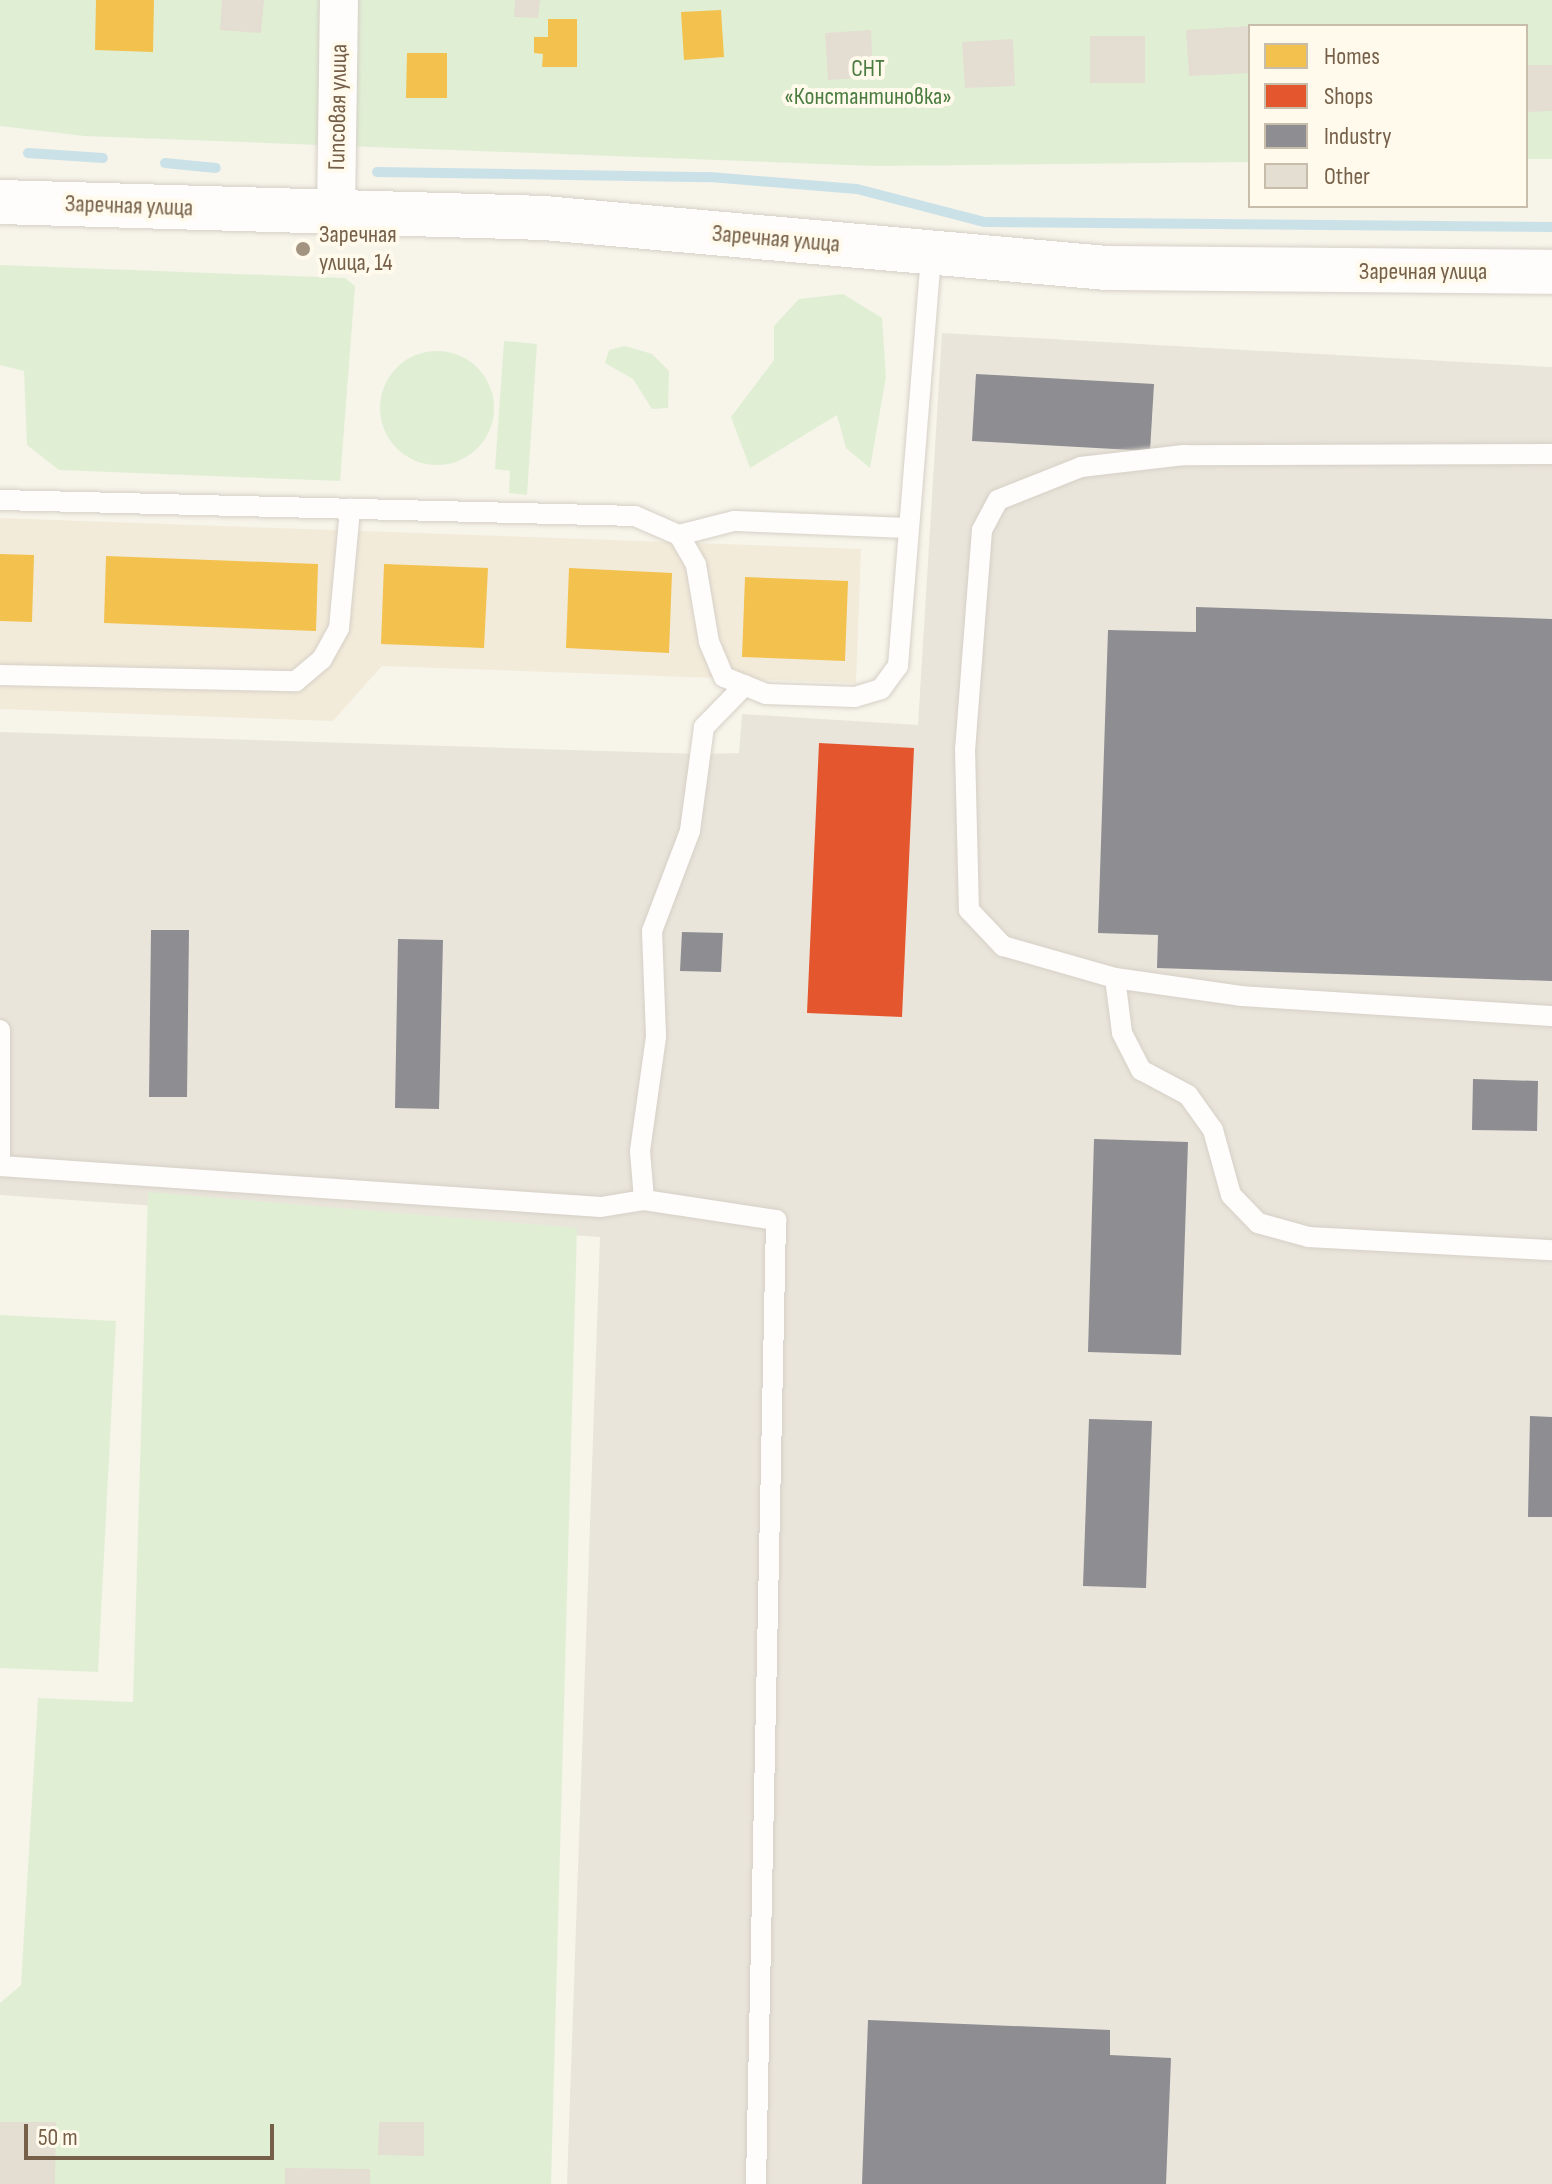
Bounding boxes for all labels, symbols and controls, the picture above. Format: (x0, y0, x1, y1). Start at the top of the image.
legend (1248, 24, 1528, 208)
text: Homes (1324, 42, 1380, 71)
street label: Гипсовая улица (323, 44, 353, 170)
park label: СНТ «Константиновка» (784, 55, 952, 111)
text: Shops (1324, 82, 1373, 111)
text: Industry (1324, 122, 1391, 151)
text: Other (1324, 162, 1370, 191)
street label: Заречная улица (64, 189, 194, 223)
street label: Заречная улица (711, 219, 841, 259)
place label: Заречная улица, 14 (319, 221, 397, 277)
marker: Заречная улица, 14 (294, 240, 312, 258)
street label: Заречная улица (1359, 258, 1487, 286)
scale bar (28, 2108, 278, 2158)
text: 50 m (38, 2123, 78, 2152)

